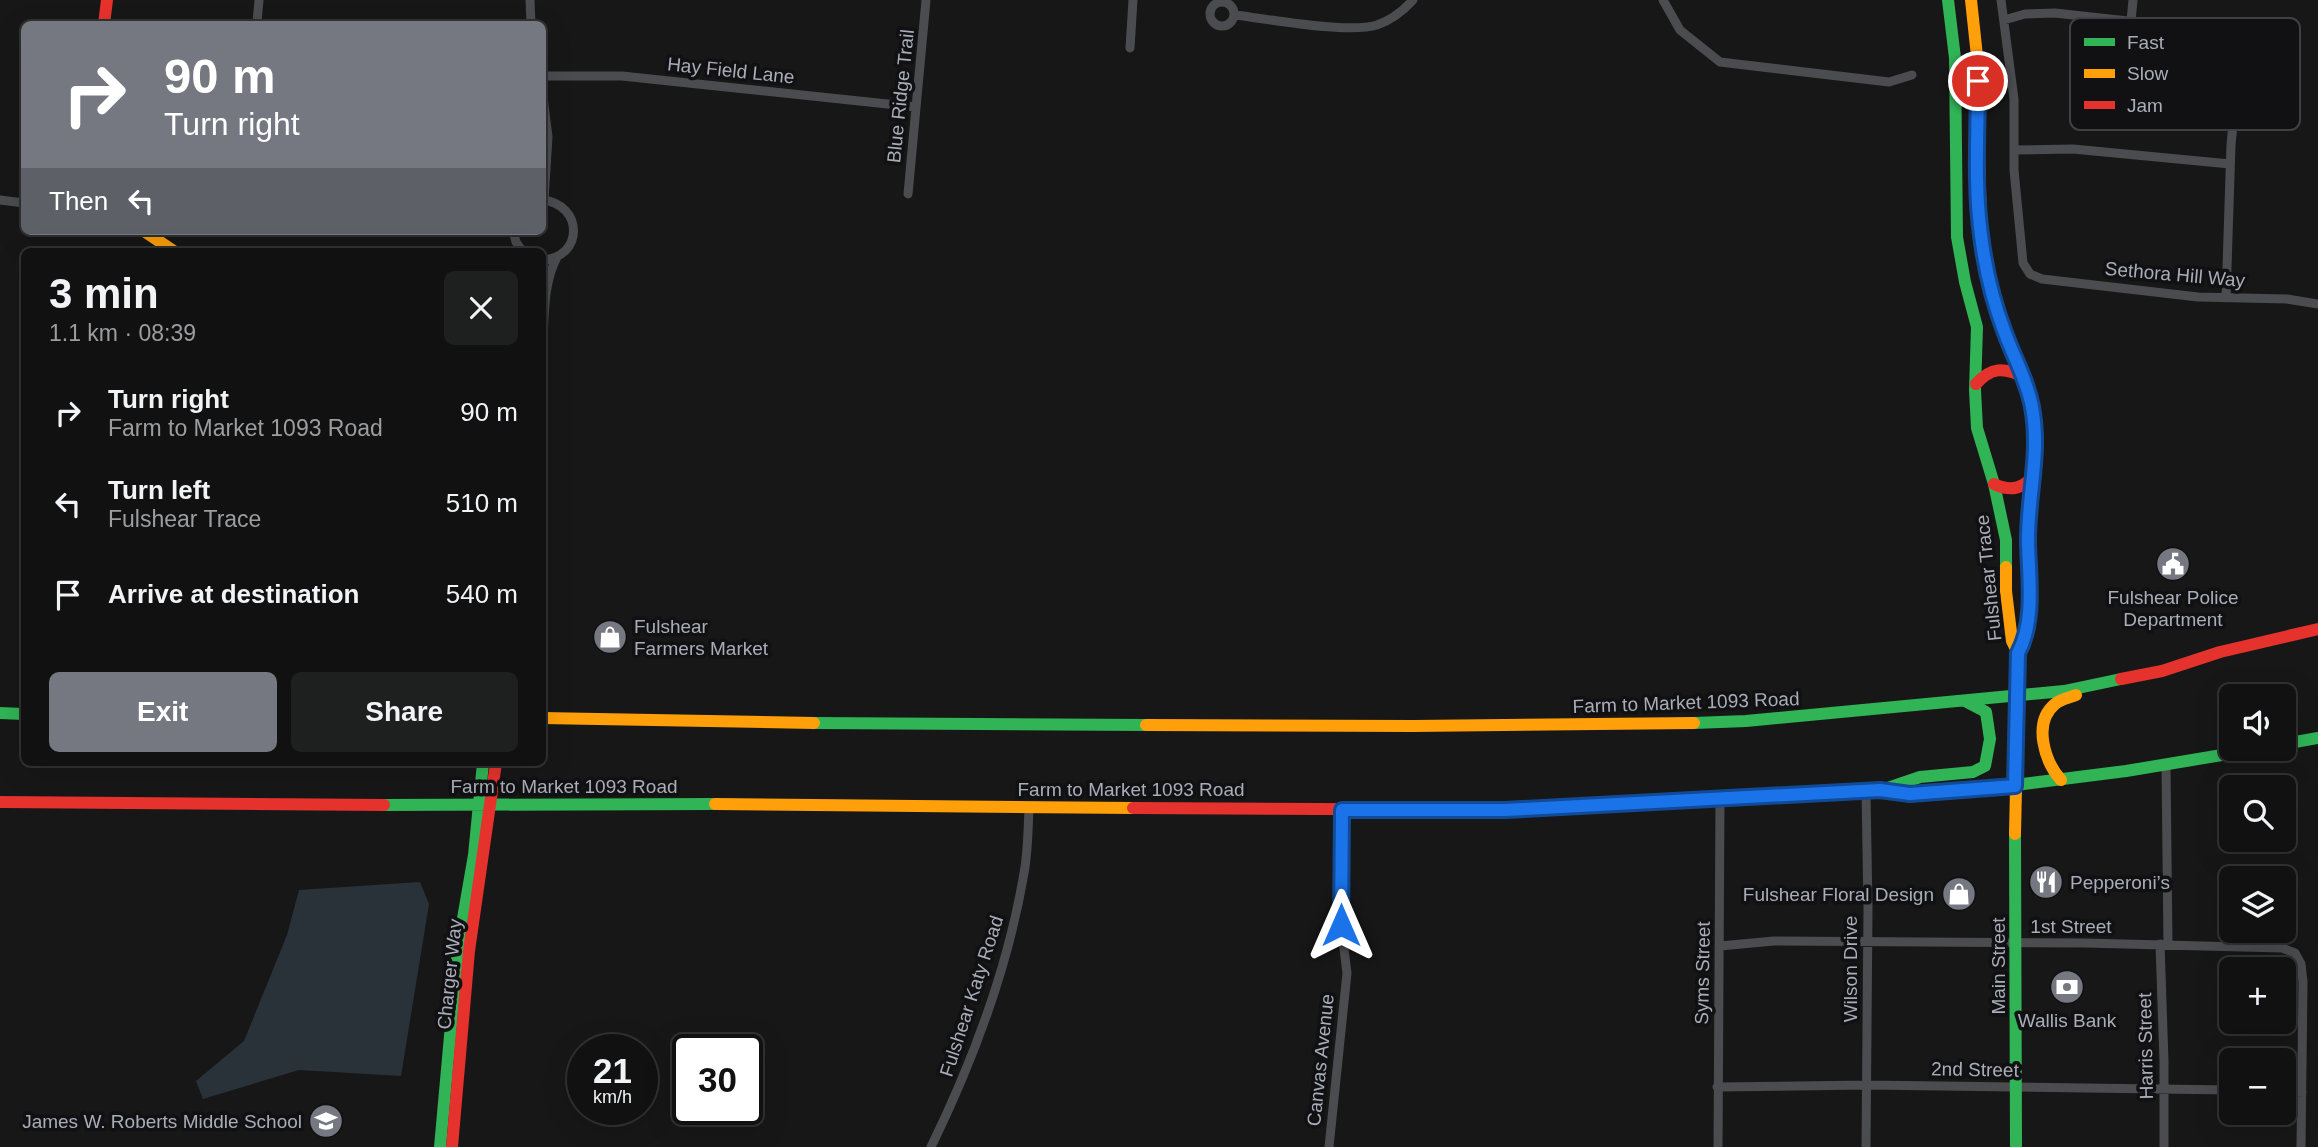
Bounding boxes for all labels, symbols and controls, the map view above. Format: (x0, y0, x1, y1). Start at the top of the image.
legend (2070, 18, 2300, 130)
street label: Blue Ridge Trail (883, 28, 918, 164)
text: Fast (2127, 32, 2165, 53)
icon: right (49, 49, 140, 140)
text: 90 m (164, 49, 276, 103)
pin (1948, 51, 2008, 111)
street label: Hay Field Lane (666, 53, 796, 88)
icon: arrive (1959, 62, 1997, 100)
text: Slow (2127, 63, 2168, 84)
text: Jam (2127, 95, 2163, 116)
text: Turn right (164, 106, 300, 142)
icon: left (122, 182, 160, 220)
text: Then (49, 186, 108, 216)
street label: Sethora Hill Way (2104, 258, 2246, 291)
text: 3 min (49, 270, 159, 317)
button: close (444, 271, 518, 345)
text: 1.1 km · 08:39 (49, 320, 196, 346)
text: Turn right (108, 384, 229, 414)
icon: right (49, 394, 87, 432)
text: 90 m (460, 397, 518, 427)
text: Farm to Market 1093 Road (108, 415, 383, 441)
text: Turn left (108, 475, 210, 505)
icon: left (49, 485, 87, 523)
text: 510 m (446, 488, 518, 518)
text: Fulshear Trace (108, 506, 261, 532)
street label: Fulshear Trace (1971, 514, 2006, 642)
public building icon: Fulshear Police Department (2154, 545, 2192, 583)
icon: arrive (49, 576, 87, 614)
text: Arrive at destination (108, 579, 359, 609)
text: 540 m (446, 579, 518, 609)
place label: Fulshear Police Department (2108, 587, 2238, 630)
place label: Fulshear Farmers Market (634, 616, 769, 659)
shop icon: Fulshear Farmers Market (591, 618, 629, 656)
button: Exit (49, 672, 277, 752)
button: Share (291, 672, 518, 752)
map controls (2219, 684, 2296, 1125)
button: sound (2219, 684, 2296, 761)
street label: Farm to Market 1093 Road (1572, 688, 1800, 717)
button: search (2219, 775, 2296, 852)
street label: Farm to Market 1093 Road (450, 776, 678, 797)
street label: Farm to Market 1093 Road (1017, 779, 1245, 800)
restaurant icon: Pepperoni’s (2027, 863, 2065, 901)
button: layers (2219, 866, 2296, 943)
place label: Pepperoni’s (2070, 872, 2170, 893)
shop icon: Fulshear Floral Design (1940, 875, 1978, 913)
place label: Fulshear Floral Design (1743, 884, 1934, 905)
position arrow (1304, 888, 1378, 962)
street label: Fulshear Katy Road (936, 913, 1007, 1079)
street label: Wilson Drive (1840, 916, 1861, 1022)
street label: 1st Street (2030, 916, 2112, 937)
street label: Charger Way (433, 917, 466, 1030)
street label: Main Street (1988, 917, 2009, 1015)
street label: Syms Street (1691, 920, 1714, 1025)
button: + (2219, 957, 2296, 1034)
bank icon: Wallis Bank (2048, 968, 2086, 1006)
street label: Harris Street (2134, 992, 2157, 1099)
street label: Canvas Avenue (1303, 993, 1338, 1127)
place label: Wallis Bank (2018, 1010, 2117, 1031)
speed limit sign: 30 (672, 1034, 763, 1125)
button: − (2219, 1048, 2296, 1125)
text: 21 (593, 1051, 632, 1090)
street label: 2nd Street (1931, 1058, 2020, 1081)
text: km/h (593, 1087, 632, 1107)
school or university icon: James W. Roberts Middle School (307, 1102, 345, 1140)
place label: James W. Roberts Middle School (22, 1111, 302, 1132)

